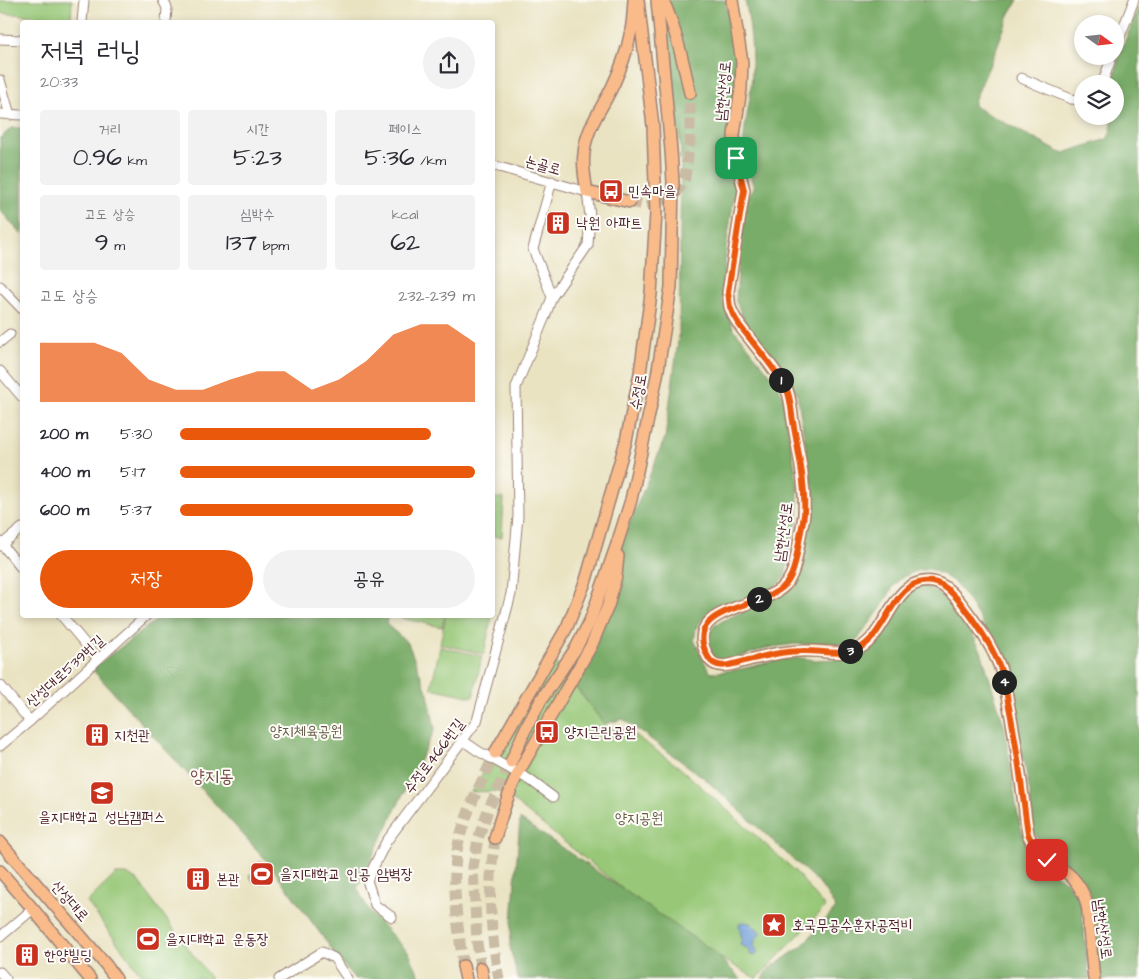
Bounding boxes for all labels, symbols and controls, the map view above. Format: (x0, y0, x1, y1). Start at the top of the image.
north arrow (1074, 15, 1124, 65)
map controls (1074, 15, 1124, 125)
text: 저녁 러닝 (40, 32, 141, 71)
button: share (423, 37, 475, 89)
street label: 남한산성로 (710, 60, 737, 122)
text: 20:33 (40, 71, 78, 93)
button: layers (1074, 75, 1124, 125)
text: 거리 (99, 120, 121, 140)
text: 시간 (246, 120, 269, 140)
text: 페이스 (388, 120, 422, 140)
pin (715, 137, 757, 179)
text: 0.96 (73, 140, 122, 175)
text: 5:23 (233, 140, 282, 175)
text: 5:36 (364, 140, 415, 175)
icon: arrive (722, 144, 750, 172)
street label: 논골로 (523, 150, 563, 181)
text: km (122, 151, 147, 171)
text: /km (415, 151, 446, 171)
bus stop icon: 민속마을 (598, 178, 624, 204)
place label: 민속마을 (628, 181, 676, 202)
text: 고도 상승 (84, 205, 135, 225)
text: 심박수 (241, 205, 274, 225)
text: kcal (392, 205, 419, 225)
building icon: 낙원 아파트 (545, 210, 571, 236)
place label: 낙원 아파트 (576, 213, 642, 234)
text: 9 (94, 225, 109, 260)
text: 137 (226, 225, 257, 260)
text: 62 (390, 225, 420, 260)
text: m (109, 236, 125, 256)
text: bpm (257, 236, 289, 256)
text: 고도 상승 (40, 285, 98, 307)
text: 232–239 m (398, 285, 475, 307)
pin: 1 (768, 368, 794, 392)
text: 1 (781, 370, 782, 390)
street label: 수정로 (625, 372, 652, 412)
text: 200 m (40, 423, 88, 445)
text: 5:30 (120, 423, 152, 445)
text: 400 m (40, 461, 90, 483)
text: 5:17 (120, 461, 146, 483)
text: 600 m (40, 499, 89, 521)
text: 5:37 (120, 499, 152, 521)
street label: 남한산성로 (769, 501, 798, 563)
button: 저장 (40, 550, 253, 608)
button: 공유 (263, 550, 475, 608)
pin: 2 (746, 586, 772, 612)
text: 2 (755, 589, 764, 609)
street label: 산성대로539번길 (21, 630, 109, 712)
pin: 3 (838, 638, 862, 664)
text: 3 (847, 641, 854, 661)
pin: 4 (992, 670, 1016, 694)
text: 4 (1000, 672, 1009, 692)
street label: 수정로466번길 (399, 714, 470, 798)
bus stop icon: 양지근린공원 (534, 719, 560, 745)
park label: 양지체육공원 (270, 721, 342, 742)
building icon: 지천관 (84, 722, 110, 748)
place label: 양지근린공원 (564, 722, 636, 743)
place label: 지천관 (114, 725, 150, 746)
district label: 양지동 (190, 764, 234, 789)
school or university icon: 을지대학교 성남캠퍼스 (89, 780, 115, 806)
place label: 을지대학교 성남캠퍼스 (39, 807, 165, 828)
park label: 양지공원 (615, 808, 663, 829)
pin (1026, 839, 1068, 881)
icon: check (1033, 846, 1061, 874)
sports icon: 을지대학교 인공 암벽장 (249, 861, 275, 887)
place label: 을지대학교 인공 암벽장 (280, 864, 413, 885)
building icon: 본관 (185, 866, 211, 892)
place label: 본관 (216, 869, 240, 890)
street label: 산성대로 (46, 876, 93, 926)
street label: 남한산성로 (1088, 898, 1117, 960)
place icon: 호국무공수훈자공적비 (761, 912, 787, 938)
place label: 호국무공수훈자공적비 (792, 915, 913, 936)
sports icon: 을지대학교 운동장 (135, 926, 161, 952)
place label: 을지대학교 운동장 (166, 929, 269, 950)
building icon: 한양빌딩 (14, 942, 40, 968)
place label: 한양빌딩 (44, 945, 92, 966)

